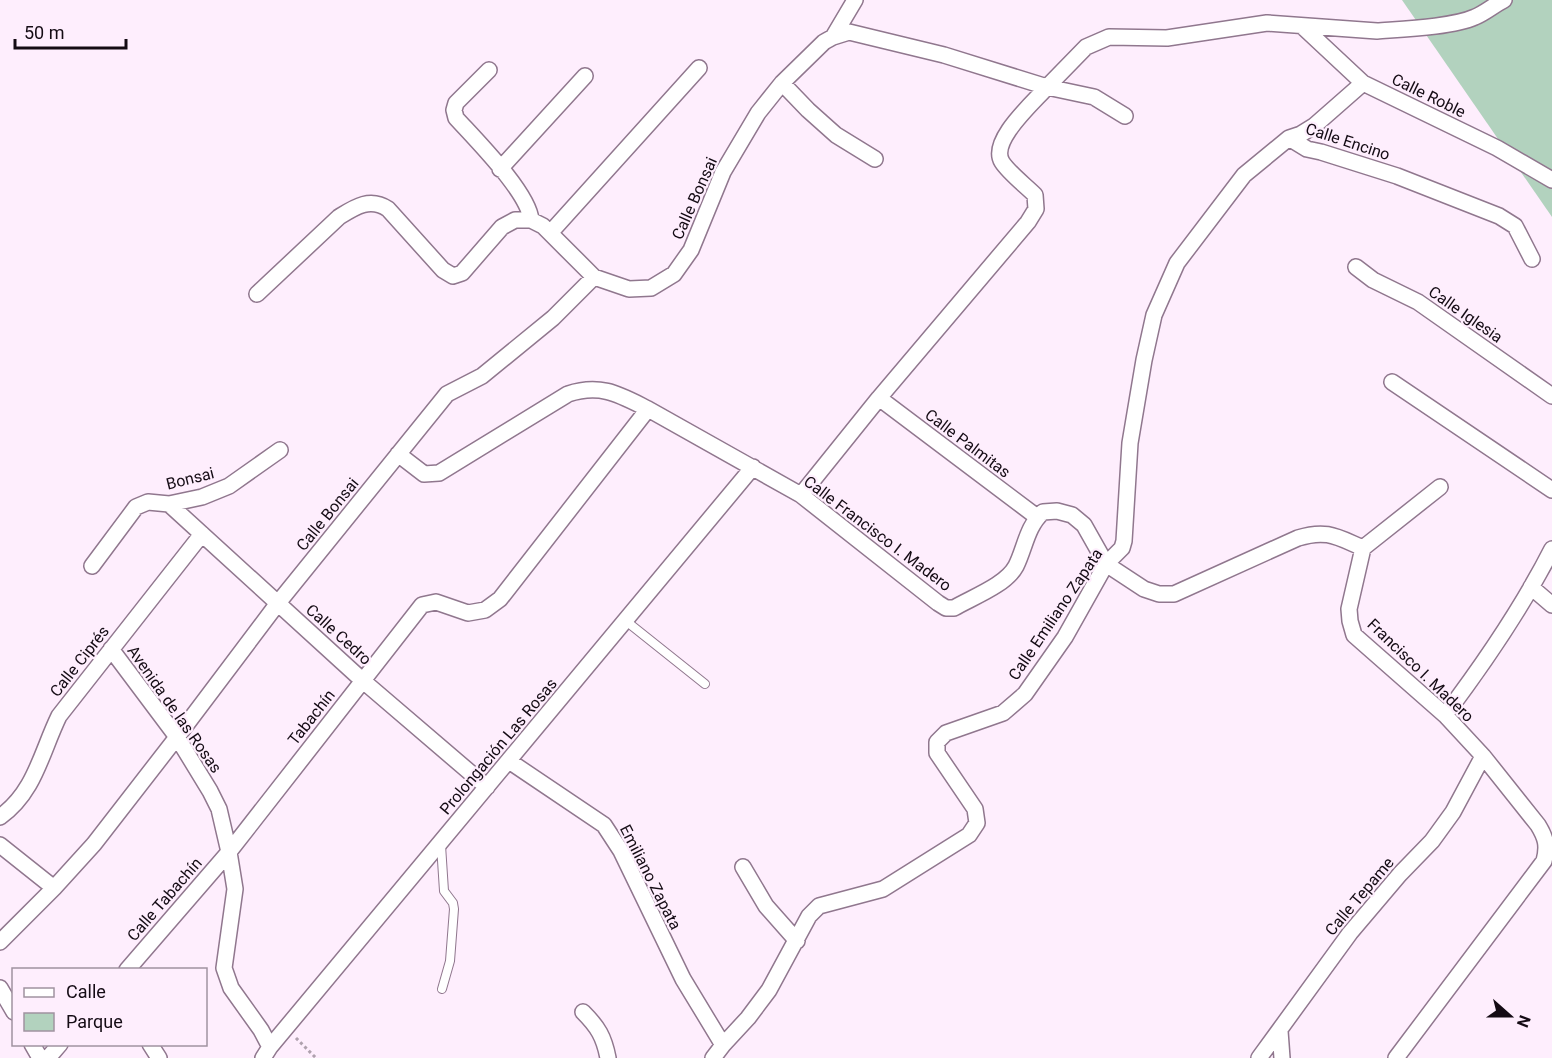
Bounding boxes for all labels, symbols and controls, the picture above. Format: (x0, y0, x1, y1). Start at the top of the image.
scale bar (15, 12, 126, 50)
text: 50 m (24, 22, 64, 43)
street label: Calle Roble (1389, 69, 1469, 121)
street label: Calle Encino (1303, 119, 1392, 164)
street label: Calle Bonsai (668, 154, 721, 242)
street label: Calle Iglesia (1425, 282, 1506, 347)
street label: Calle Palmitas (921, 405, 1014, 482)
street label: Bonsai (164, 463, 216, 494)
street label: Calle Francisco I. Madero (800, 472, 955, 595)
street label: Calle Bonsai (292, 474, 363, 555)
street label: Calle Emiliano Zapata (1004, 545, 1107, 684)
street label: Calle Cedro (302, 600, 375, 669)
street label: Francisco I. Madero (1364, 615, 1478, 726)
street label: Calle Ciprés (46, 622, 113, 701)
street label: Avenida de las Rosas (123, 642, 226, 777)
street label: Prolongación Las Rosas (436, 674, 561, 818)
street label: Tabachín (284, 686, 339, 749)
street label: Emiliano Zapata (616, 822, 685, 933)
street label: Calle Tepame (1321, 853, 1398, 939)
street label: Calle Tabachín (123, 854, 206, 945)
legend (12, 968, 207, 1046)
text: Calle (66, 981, 106, 1002)
north arrow (1480, 986, 1540, 1046)
text: Parque (66, 1011, 123, 1032)
text: N (1513, 1013, 1534, 1030)

